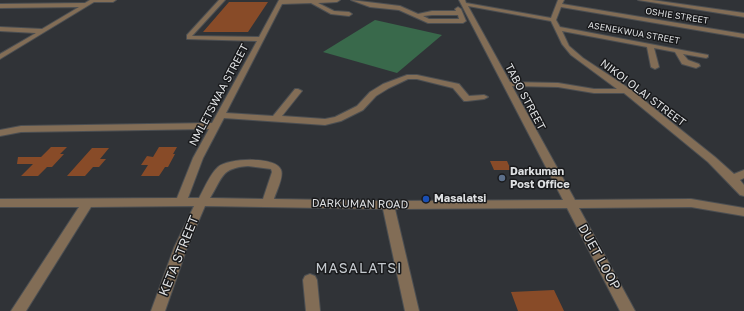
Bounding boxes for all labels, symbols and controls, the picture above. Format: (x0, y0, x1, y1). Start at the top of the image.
street label: OSHIE STREET (645, 6, 709, 26)
street label: ASENEKWUA STREET (587, 20, 681, 46)
street label: NMLETSWAA STREET (186, 42, 252, 148)
street label: NIKOI OLAI STREET (598, 57, 688, 129)
street label: TABO STREET (502, 62, 548, 132)
place label: Darkuman Post Office (510, 165, 570, 191)
marker: Darkuman Post Office (497, 173, 507, 183)
place label: Masalatsi (434, 192, 486, 206)
marker: Masalatsi (421, 194, 431, 204)
street label: DARKUMAN ROAD (312, 197, 408, 211)
street label: KETA STREET (156, 214, 202, 298)
street label: DUET LOOP (575, 221, 623, 293)
district label: MASALATSI (315, 261, 403, 277)

